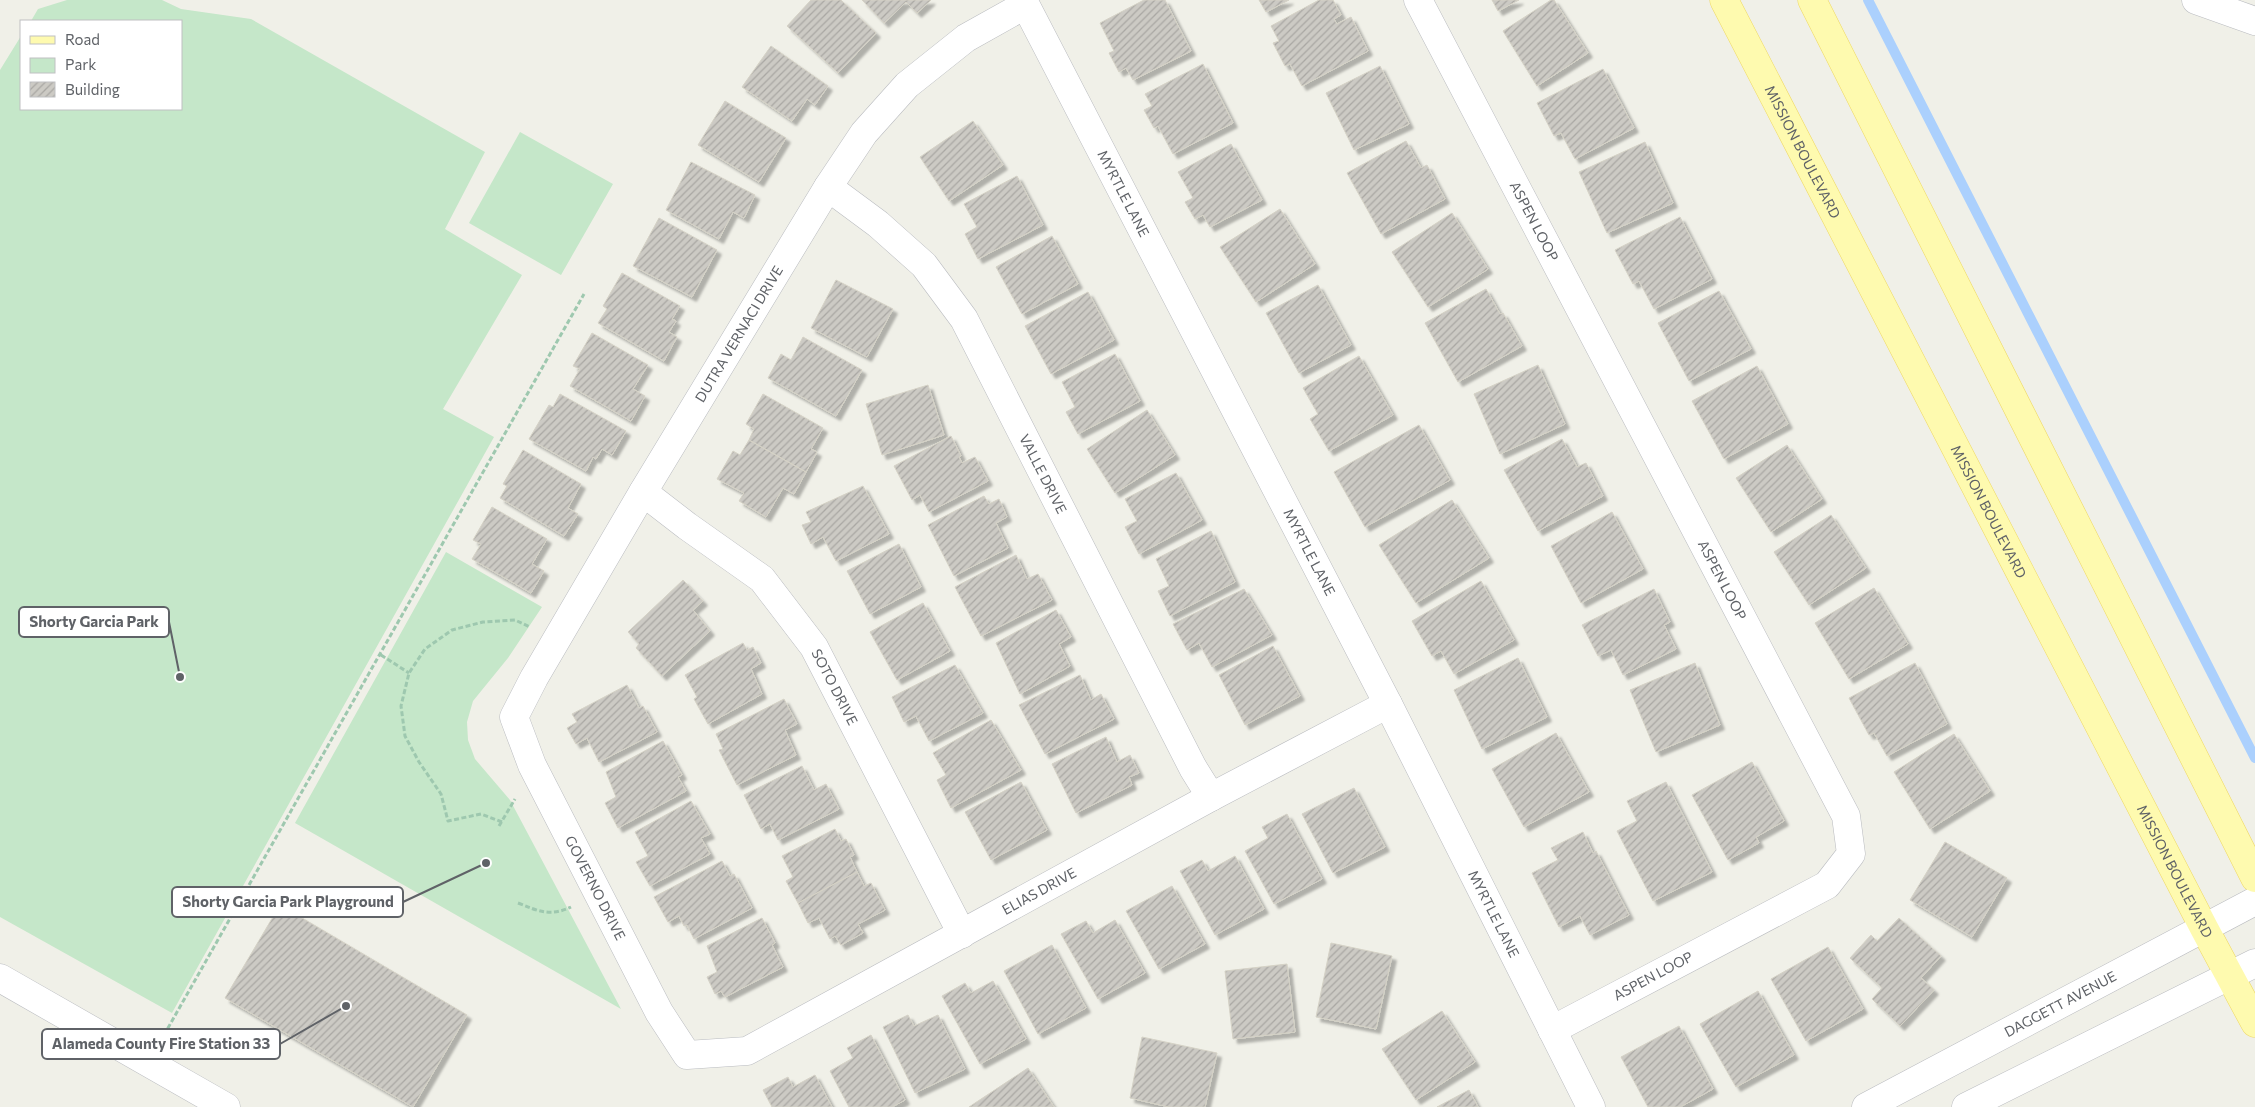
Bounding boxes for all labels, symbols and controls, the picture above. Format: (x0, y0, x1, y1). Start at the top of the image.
legend (20, 20, 182, 110)
text: Road (65, 30, 100, 48)
text: Park (65, 55, 96, 73)
text: Building (65, 80, 120, 98)
street label: MISSION BOULEVARD (1762, 82, 1844, 221)
street label: MYRTLE LANE (1094, 147, 1153, 240)
street label: ASPEN LOOP (1507, 178, 1563, 264)
street label: DUTRA VERNACI DRIVE (691, 262, 786, 405)
street label: VALLE DRIVE (1016, 431, 1071, 516)
street label: MISSION BOULEVARD (1948, 442, 2030, 581)
street label: MYRTLE LANE (1280, 506, 1339, 598)
street label: ASPEN LOOP (1695, 537, 1751, 623)
callout: Shorty Garcia Park (19, 607, 169, 637)
text: Shorty Garcia Park (29, 612, 159, 630)
street label: SOTO DRIVE (808, 646, 862, 728)
street label: MISSION BOULEVARD (2134, 802, 2217, 941)
street label: GOVERNO DRIVE (562, 833, 630, 943)
street label: ELIAS DRIVE (999, 863, 1079, 918)
street label: MYRTLE LANE (1465, 867, 1523, 960)
callout: Shorty Garcia Park Playground (172, 887, 403, 917)
text: Shorty Garcia Park Playground (182, 892, 394, 910)
street label: ASPEN LOOP (1610, 947, 1696, 1004)
street label: DAGGETT AVENUE (2001, 967, 2119, 1040)
callout: Alameda County Fire Station 33 (42, 1029, 280, 1059)
text: Alameda County Fire Station 33 (52, 1034, 270, 1052)

